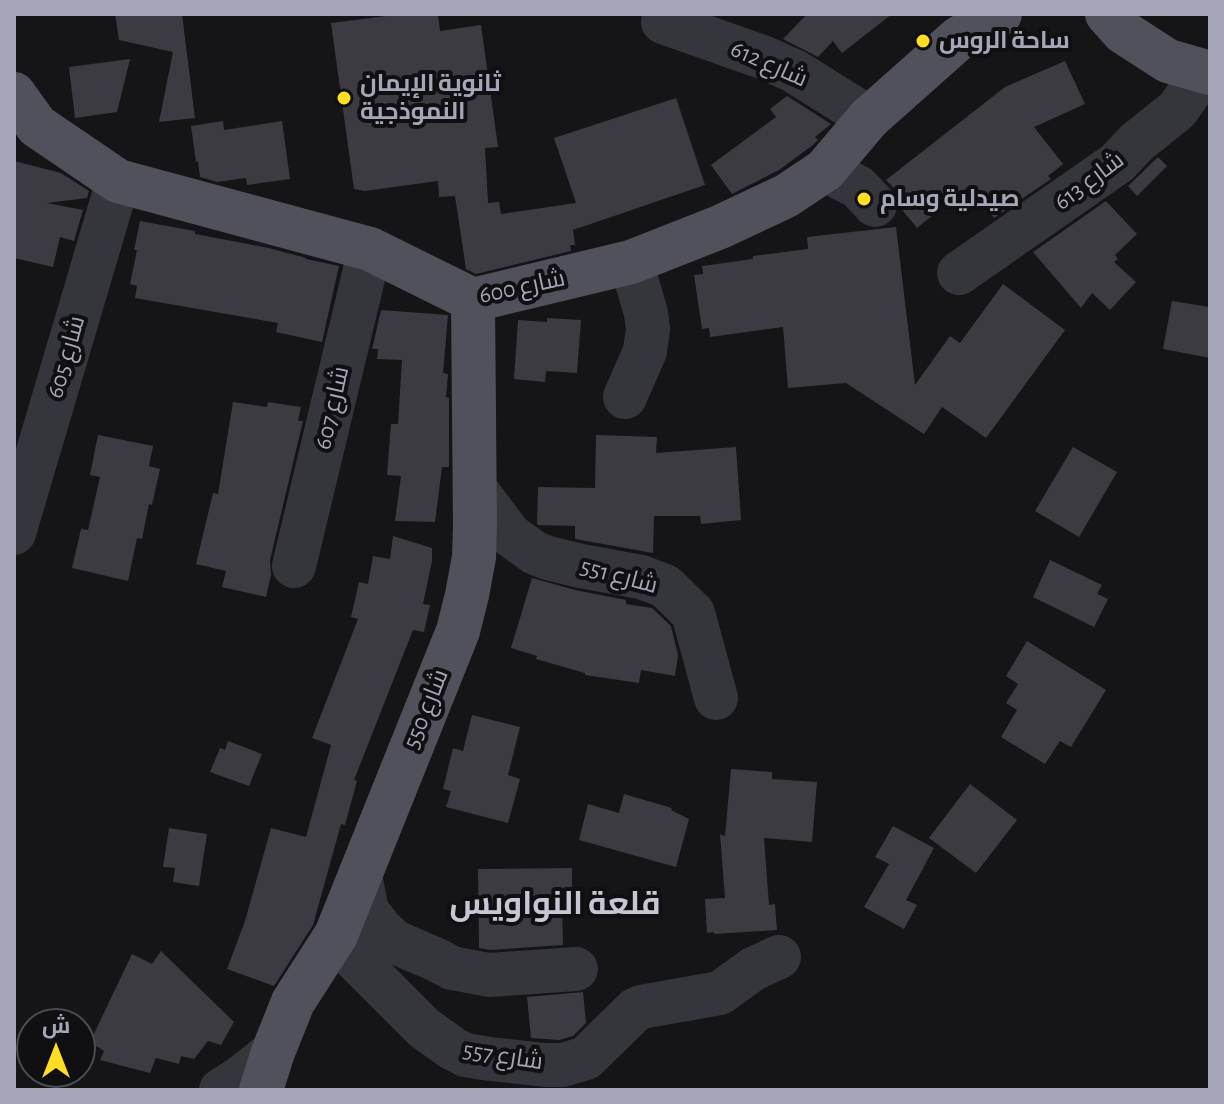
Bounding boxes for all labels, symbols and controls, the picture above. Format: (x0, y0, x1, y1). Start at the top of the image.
place label: ساحة الروس (939, 27, 1070, 55)
marker: ساحة الروس (914, 32, 932, 50)
street label: شارع 612 (726, 34, 812, 94)
place label: ثانوية الإيمان النموذجية (360, 70, 501, 126)
marker: ثانوية الإيمان النموذجية (335, 89, 353, 107)
street label: شارع 613 (1048, 145, 1130, 217)
place label: صيدلية وسام (880, 185, 1019, 213)
marker: صيدلية وسام (855, 190, 873, 208)
street label: شارع 600 (476, 264, 568, 310)
street label: شارع 605 (41, 312, 91, 402)
street label: شارع 607 (308, 364, 356, 452)
street label: شارع 551 (577, 552, 661, 600)
street label: شارع 550 (397, 665, 455, 753)
district label: قلعة النواويس (449, 885, 661, 923)
north arrow (16, 1008, 96, 1088)
text: ش (42, 1015, 70, 1037)
street label: شارع 557 (461, 1035, 545, 1077)

